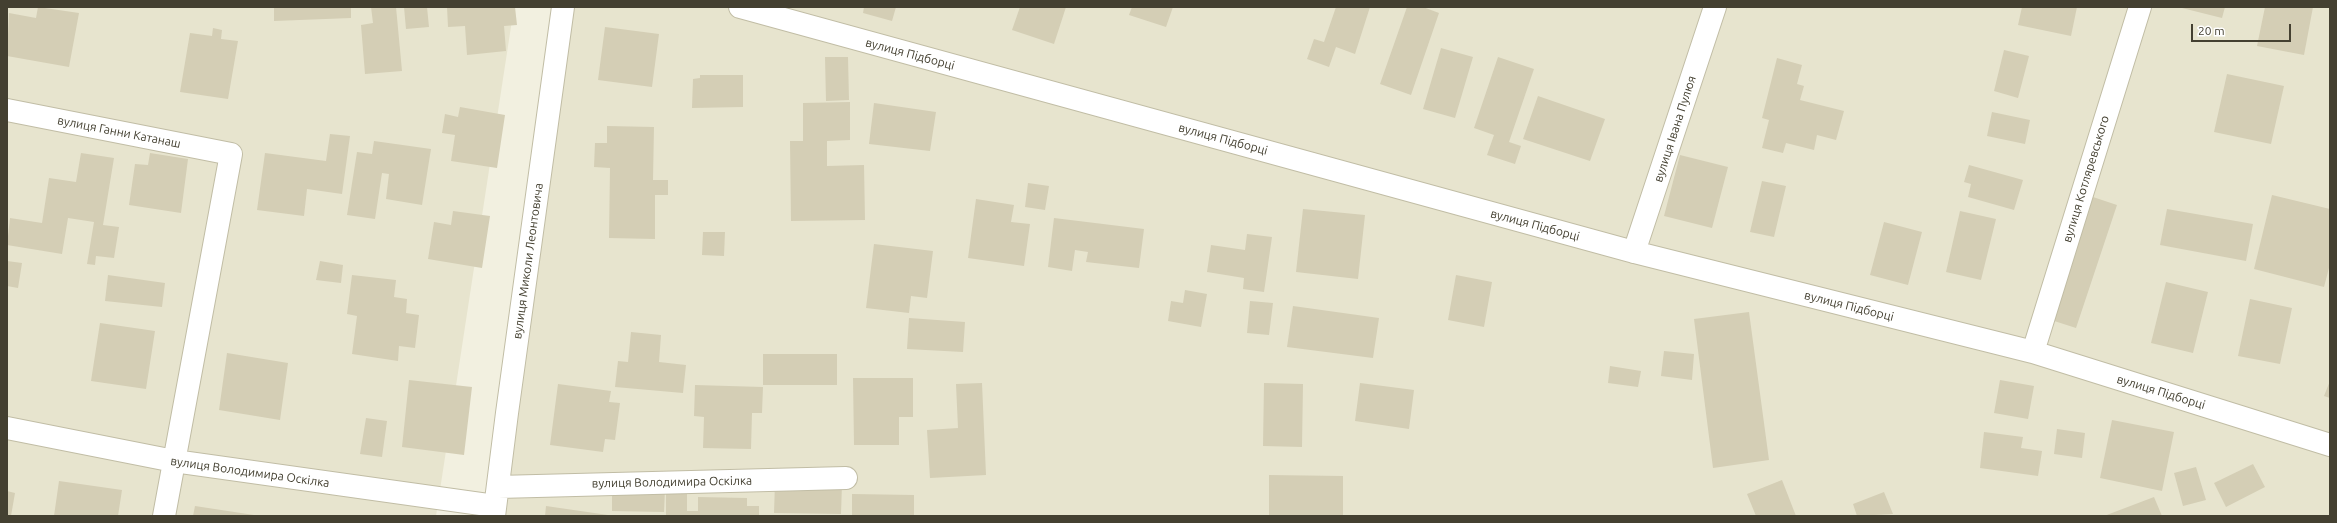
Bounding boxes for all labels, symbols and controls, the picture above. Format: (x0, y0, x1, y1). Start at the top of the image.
scale bar (2193, 16, 2293, 42)
text: 20 m (2198, 24, 2225, 37)
street label: вулиця Підборці (864, 35, 956, 73)
street label: вулиця Івана Пулюя (1651, 74, 1699, 184)
street label: вулиця Ганни Катанаш (56, 113, 182, 151)
street label: вулиця Котляревського (2060, 114, 2112, 244)
street label: вулиця Підборці (1177, 120, 1269, 158)
street label: вулиця Миколи Леонтовича (510, 182, 546, 340)
street label: вулиця Підборці (1489, 206, 1581, 244)
street label: вулиця Підборці (1803, 288, 1895, 324)
street label: вулиця Підборці (2115, 372, 2207, 412)
street label: вулиця Володимира Оскілка (170, 454, 330, 490)
street label: вулиця Володимира Оскілка (592, 473, 752, 491)

